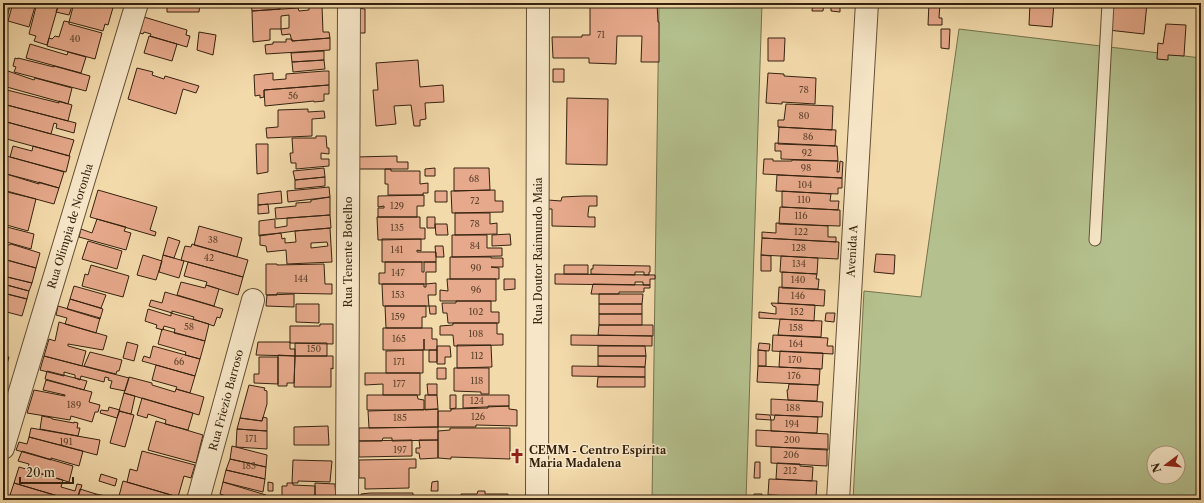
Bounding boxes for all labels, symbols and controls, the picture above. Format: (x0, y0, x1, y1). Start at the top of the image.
house number: 71 (597, 29, 605, 40)
house number: 40 (70, 33, 81, 44)
house number: 78 (799, 84, 809, 95)
house number: 56 (288, 90, 298, 101)
house number: 80 (798, 110, 810, 121)
house number: 86 (803, 131, 813, 142)
house number: 92 (802, 147, 812, 158)
street label: Rua Olímpia de Noronha (44, 162, 96, 290)
house number: 98 (801, 162, 811, 173)
house number: 68 (469, 173, 479, 184)
street label: Rua Doutor Raimundo Maia (531, 177, 545, 325)
house number: 104 (798, 179, 812, 190)
house number: 110 (797, 194, 811, 205)
house number: 72 (470, 195, 480, 206)
street label: Rua Tenente Botelho (341, 196, 355, 307)
house number: 129 (390, 200, 404, 211)
house number: 116 (795, 210, 807, 221)
house number: 78 (470, 218, 480, 229)
house number: 135 (390, 222, 404, 233)
street label: Avenida A (844, 224, 860, 279)
house number: 122 (794, 226, 808, 237)
house number: 38 (208, 234, 218, 245)
house number: 84 (470, 240, 480, 251)
house number: 128 (792, 242, 806, 253)
house number: 141 (391, 244, 404, 255)
house number: 42 (204, 252, 214, 263)
house number: 134 (792, 258, 806, 269)
house number: 90 (471, 262, 482, 273)
house number: 147 (391, 267, 405, 278)
house number: 144 (294, 273, 308, 284)
house number: 140 (791, 274, 806, 285)
house number: 96 (471, 284, 481, 295)
house number: 153 (391, 289, 405, 300)
house number: 146 (791, 290, 805, 301)
house number: 102 (469, 306, 483, 317)
house number: 152 (790, 306, 804, 317)
house number: 159 (391, 311, 405, 322)
house number: 58 (184, 321, 194, 332)
house number: 158 (789, 322, 803, 333)
house number: 108 (469, 328, 483, 339)
house number: 165 (392, 333, 406, 344)
house number: 164 (789, 338, 803, 349)
house number: 150 (307, 343, 321, 354)
street label: Rua Friezio Barroso (206, 348, 246, 452)
house number: 112 (471, 350, 483, 361)
house number: 170 (788, 354, 802, 365)
house number: 66 (174, 356, 184, 367)
house number: 171 (393, 356, 405, 367)
house number: 176 (787, 370, 801, 381)
house number: 118 (471, 375, 483, 386)
house number: 177 (393, 378, 406, 389)
house number: 124 (470, 395, 484, 406)
house number: 189 (67, 399, 81, 410)
house number: 188 (786, 402, 800, 413)
house number: 126 (471, 411, 485, 422)
house number: 185 (393, 412, 407, 423)
house number: 194 (785, 418, 799, 429)
house number: 171 (245, 433, 257, 444)
house number: 200 (784, 434, 801, 445)
house number: 191 (60, 436, 73, 447)
place label: CEMM - Centro Espírita Maria Madalena (529, 443, 667, 470)
house number: 197 (393, 444, 407, 455)
north arrow (1146, 445, 1186, 485)
church icon: CEMM - Centro Espírita Maria Madalena (508, 447, 526, 465)
house number: 206 (783, 449, 799, 460)
scale bar (20, 459, 73, 485)
house number: 183 (242, 460, 256, 471)
text: N (1148, 461, 1164, 474)
text: 20 m (26, 465, 55, 480)
house number: 212 (783, 465, 797, 476)

